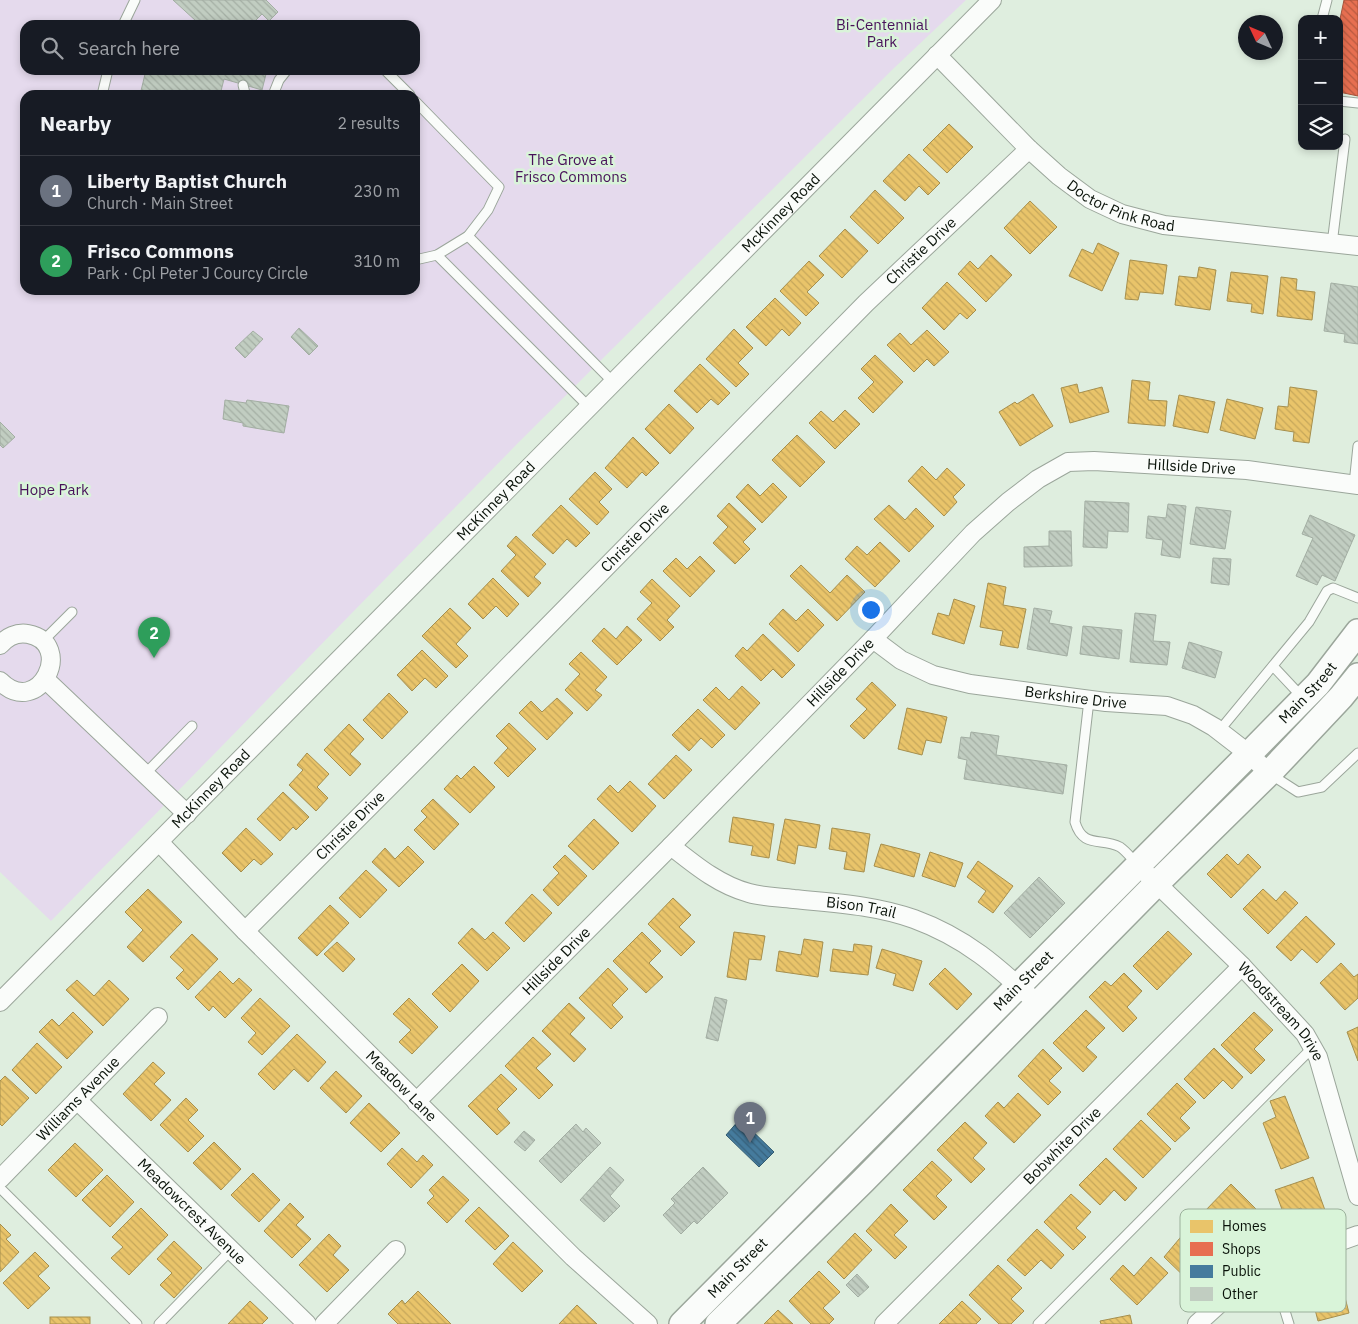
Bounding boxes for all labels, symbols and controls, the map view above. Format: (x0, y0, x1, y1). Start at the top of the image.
park label: Bi-Centennial Park (836, 15, 928, 51)
north arrow (1238, 15, 1283, 60)
map controls (1298, 15, 1343, 150)
button: + (1298, 15, 1343, 60)
search box (20, 20, 420, 75)
icon: search (38, 34, 66, 62)
text: Search here (78, 36, 180, 60)
button: − (1298, 60, 1343, 105)
button: layers (1298, 105, 1343, 150)
text: Nearby (40, 109, 111, 137)
text: 2 results (337, 113, 400, 133)
park label: The Grove at Frisco Commons (515, 150, 627, 186)
text: Liberty Baptist Church (87, 169, 287, 193)
street label: McKinney Road (737, 169, 824, 256)
street label: Doctor Pink Road (1063, 175, 1176, 235)
text: 1 (51, 181, 61, 201)
text: 230 m (353, 181, 400, 201)
text: Church · Main Street (87, 193, 233, 213)
street label: Christie Drive (882, 213, 960, 288)
text: Frisco Commons (87, 239, 234, 263)
text: 2 (51, 251, 61, 271)
text: 310 m (353, 251, 400, 271)
text: Park · Cpl Peter J Courcy Circle (87, 263, 308, 283)
street label: Hillside Drive (1147, 454, 1236, 478)
street label: McKinney Road (452, 457, 539, 544)
park label: Hope Park (19, 480, 89, 499)
street label: Christie Drive (596, 499, 673, 576)
your location (858, 597, 884, 623)
pin: 2 (138, 617, 170, 658)
street label: Hillside Drive (802, 634, 878, 710)
street label: Main Street (1274, 658, 1341, 727)
street label: Berkshire Drive (1023, 681, 1128, 712)
street label: McKinney Road (167, 745, 254, 832)
street label: Christie Drive (311, 787, 389, 864)
street label: Bison Trail (825, 892, 899, 922)
street label: Hillside Drive (518, 922, 594, 999)
street label: Main Street (989, 946, 1057, 1015)
street label: Woodstream Drive (1234, 958, 1328, 1064)
street label: Meadow Lane (362, 1046, 441, 1125)
street label: Williams Avenue (32, 1052, 123, 1145)
pin: 1 (734, 1102, 766, 1143)
street label: Bobwhite Drive (1019, 1102, 1105, 1188)
street label: Meadowcrest Avenue (134, 1154, 250, 1268)
legend (1180, 1209, 1346, 1312)
text: Homes (1222, 1217, 1267, 1235)
street label: Main Street (703, 1234, 771, 1302)
text: Shops (1222, 1240, 1261, 1258)
text: Public (1222, 1262, 1261, 1280)
text: Other (1222, 1285, 1258, 1303)

